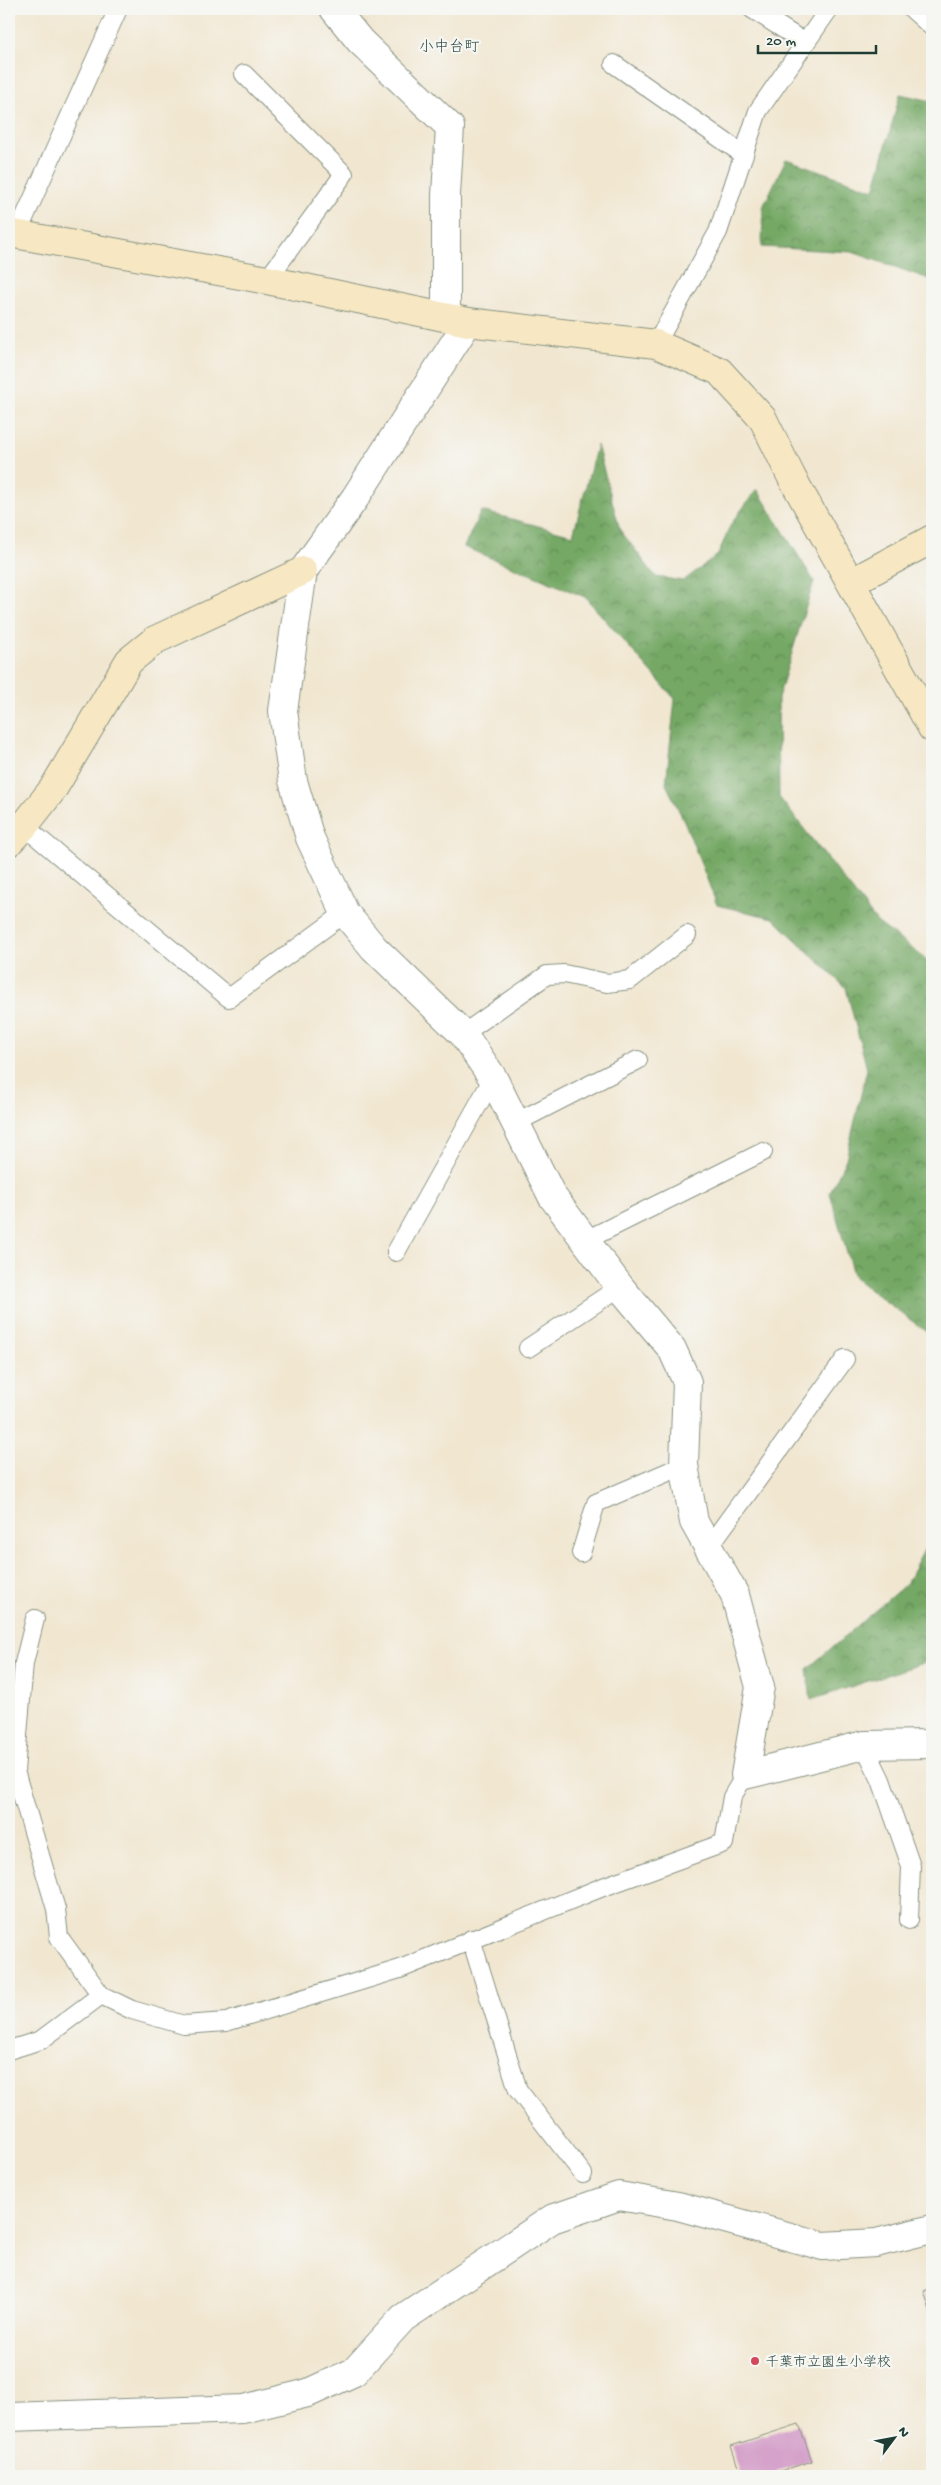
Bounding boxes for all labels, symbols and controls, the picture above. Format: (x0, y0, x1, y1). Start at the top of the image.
scale bar (758, 22, 876, 54)
text: 20 m (766, 33, 796, 51)
district label: 小中台町 (419, 38, 480, 57)
marker: 千葉市立園生小学校 (749, 2355, 761, 2367)
place label: 千葉市立園生小学校 (765, 2355, 891, 2372)
north arrow (868, 2412, 918, 2462)
text: N (893, 2424, 913, 2441)

